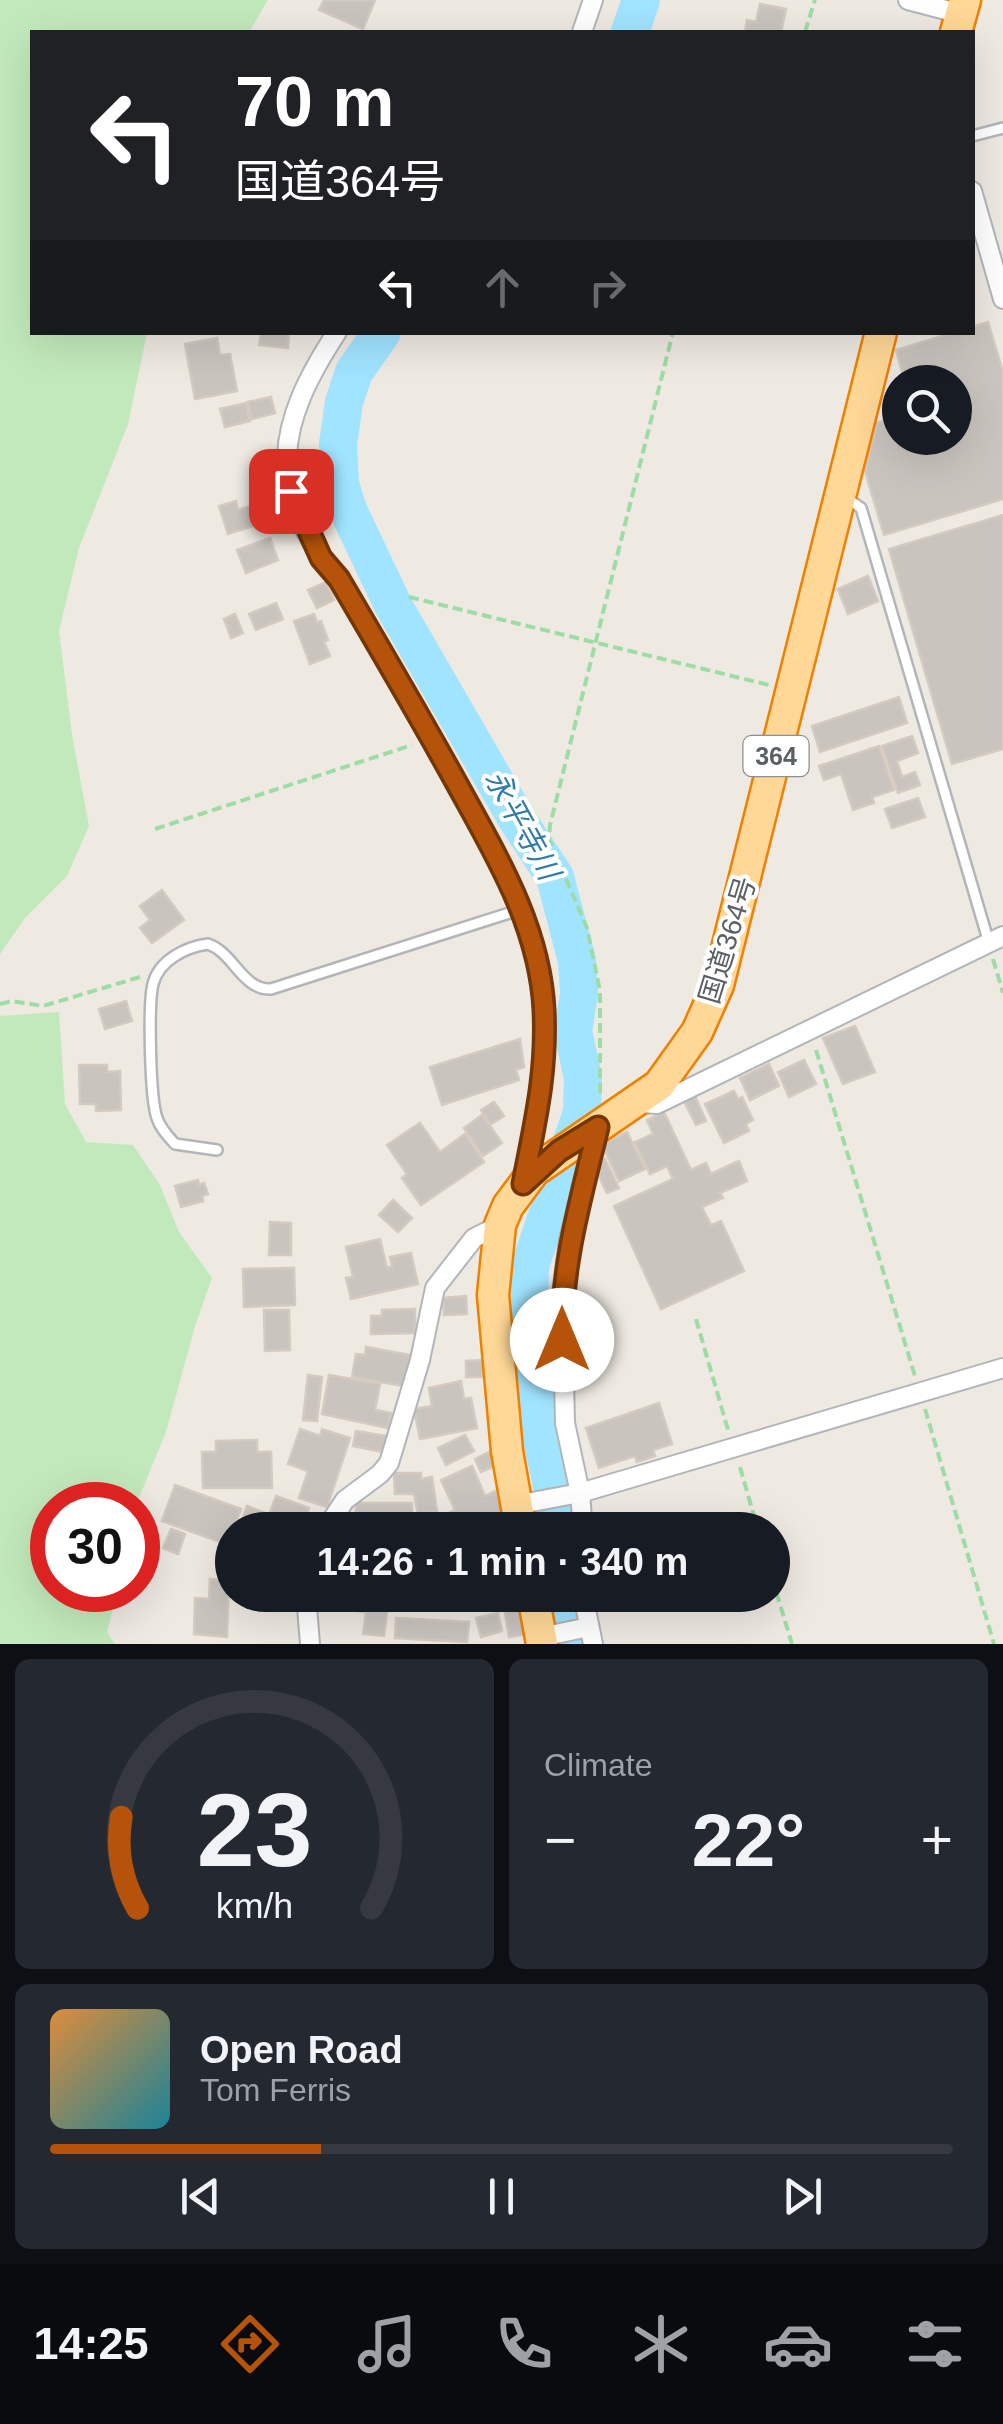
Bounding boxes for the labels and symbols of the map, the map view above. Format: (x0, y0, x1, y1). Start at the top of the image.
pin (249, 449, 334, 534)
road number: 364 (744, 736, 808, 776)
water label: 永平寺川 (479, 764, 567, 888)
street label: 国道364号 (694, 873, 761, 1007)
position arrow (510, 1288, 614, 1392)
speed limit sign: 30 (30, 1482, 160, 1612)

